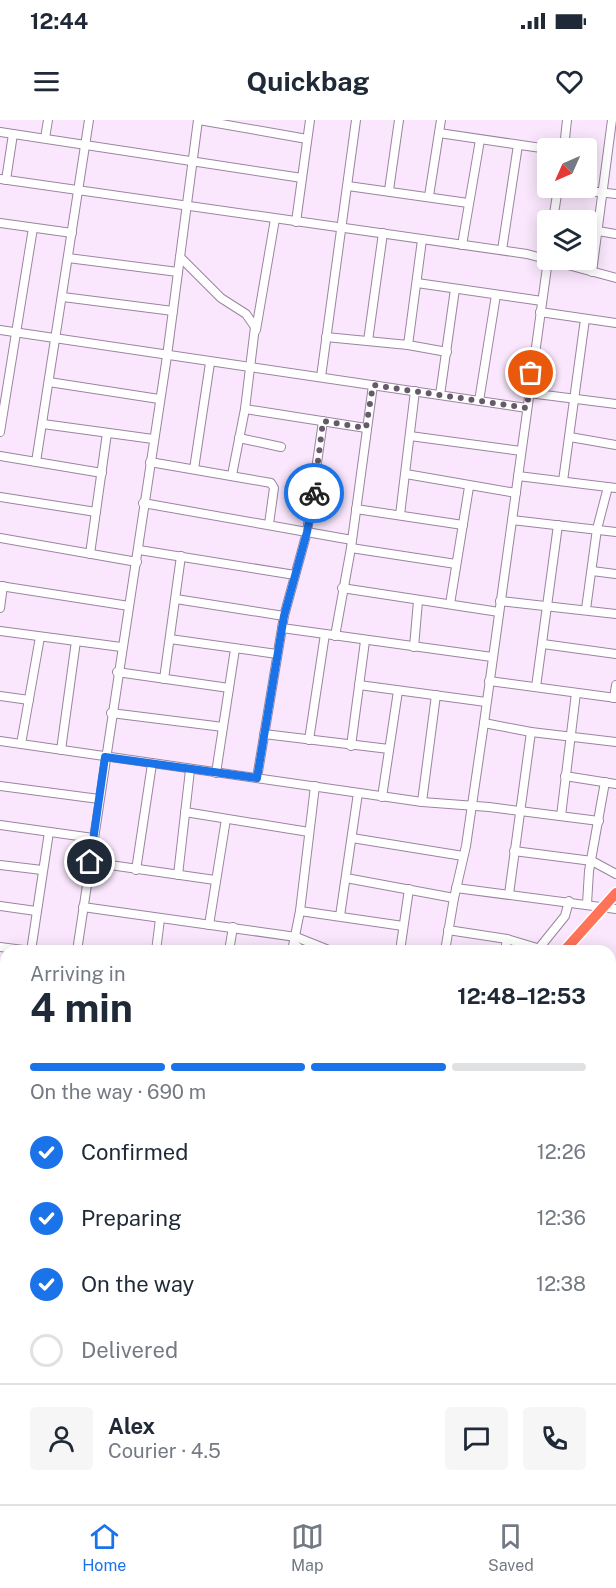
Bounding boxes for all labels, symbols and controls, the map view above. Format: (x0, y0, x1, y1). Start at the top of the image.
text: 12:44 (30, 8, 88, 34)
icon: menu (30, 65, 63, 98)
text: Quickbag (246, 65, 370, 97)
icon: heart (553, 65, 586, 98)
north arrow (537, 138, 597, 198)
map controls (537, 138, 597, 270)
button: layers (537, 210, 597, 270)
pin (505, 347, 556, 398)
icon: bag (514, 356, 547, 389)
courier (284, 463, 344, 523)
icon: bike (298, 477, 331, 510)
pin (64, 836, 115, 887)
icon: home (73, 845, 106, 878)
text: Arriving in (30, 962, 125, 986)
text: 12:48–12:53 (457, 983, 586, 1009)
text: 4 min (30, 985, 133, 1031)
text: On the way · 690 m (30, 1080, 206, 1104)
icon: check (30, 1136, 63, 1169)
text: Confirmed (81, 1139, 188, 1165)
text: 12:26 (537, 1140, 586, 1164)
icon: check (30, 1202, 63, 1235)
text: Preparing (81, 1205, 182, 1231)
text: 12:36 (537, 1206, 586, 1230)
icon: check (30, 1268, 63, 1301)
text: On the way (81, 1271, 194, 1297)
text: 12:38 (536, 1272, 586, 1296)
text: Delivered (81, 1337, 178, 1363)
button: person (30, 1407, 93, 1470)
button: chat (445, 1407, 508, 1470)
button: phone (523, 1407, 586, 1470)
text: Alex (108, 1413, 155, 1439)
text: Courier · 4.5 (108, 1439, 221, 1463)
tab: Home (82, 1520, 126, 1575)
tab: Map (291, 1520, 324, 1575)
tab: Saved (488, 1520, 534, 1575)

